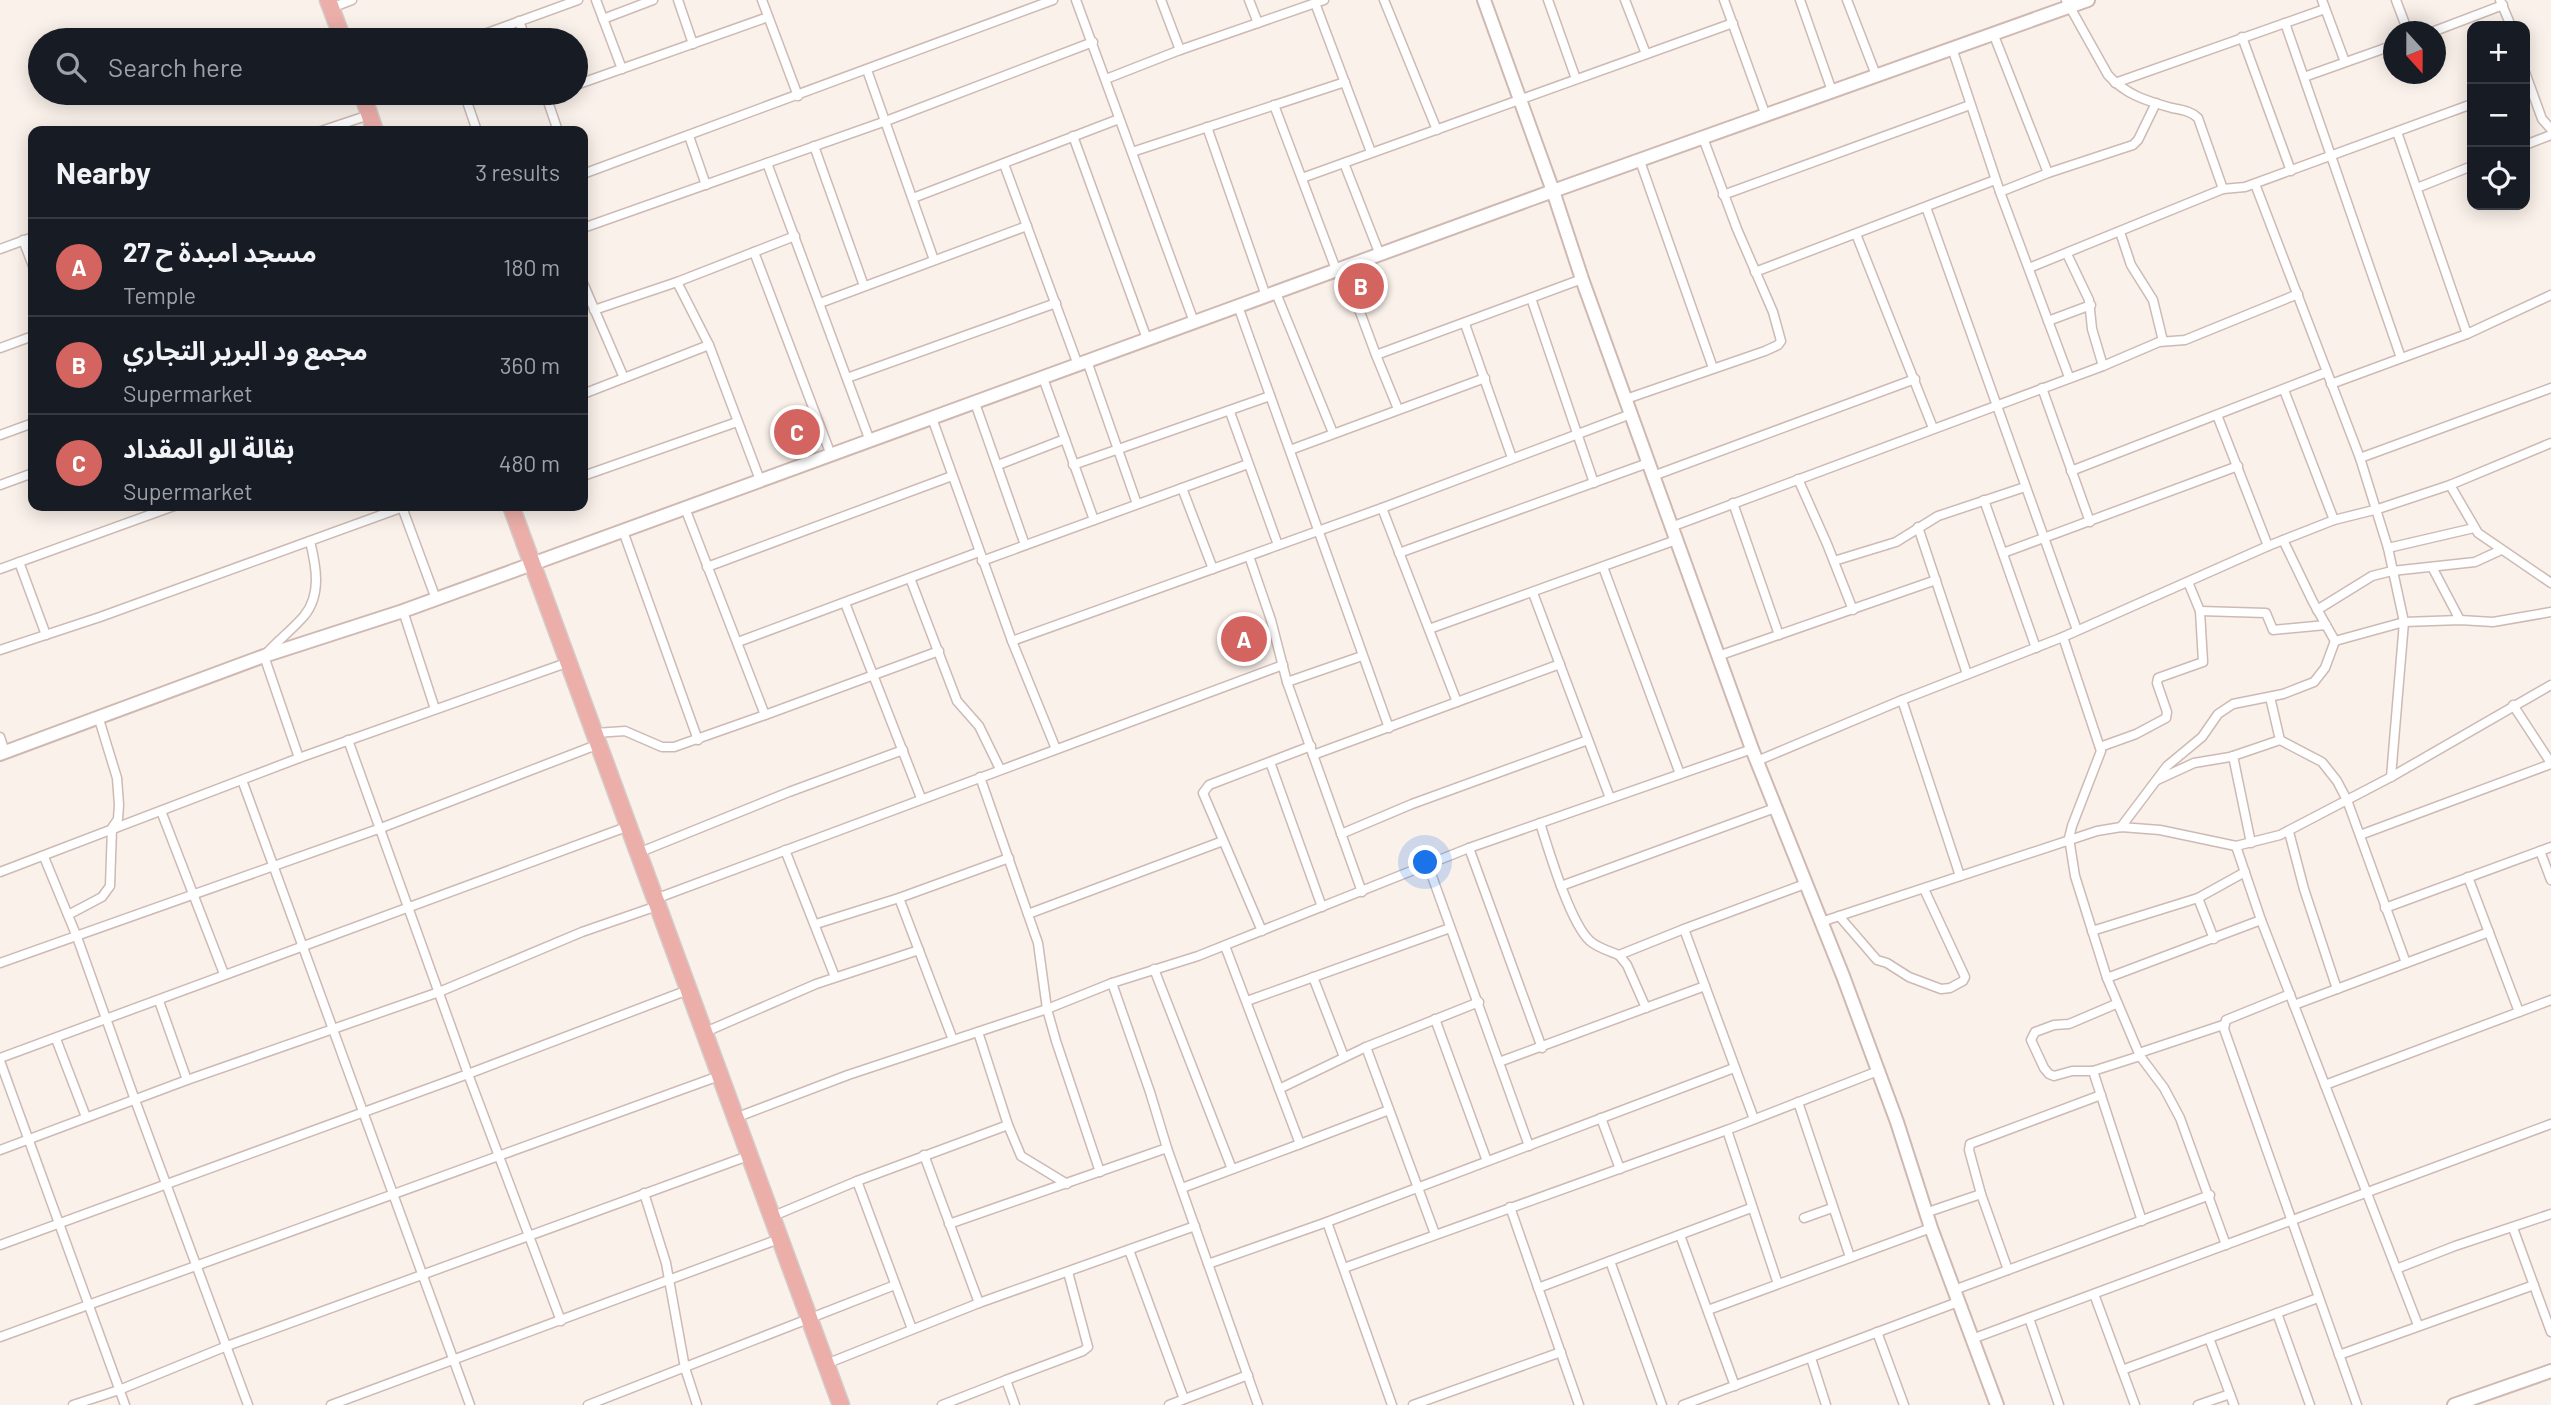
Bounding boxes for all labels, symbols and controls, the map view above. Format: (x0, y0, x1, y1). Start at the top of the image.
north arrow (2383, 21, 2446, 84)
map controls (2467, 21, 2530, 210)
button: + (2467, 21, 2530, 84)
search box (28, 28, 588, 105)
icon: search (52, 48, 90, 86)
text: Search here (108, 51, 243, 82)
button: − (2467, 84, 2530, 147)
button: locate (2467, 147, 2530, 210)
text: Nearby (56, 154, 151, 190)
text: 3 results (475, 158, 560, 186)
text: مسجد امبدة ح 27 (123, 236, 317, 267)
text: A (71, 253, 87, 281)
text: 180 m (503, 253, 560, 281)
pin: B (1338, 260, 1384, 312)
text: Temple (123, 281, 196, 309)
text: مجمع ود البرير التجاري (123, 334, 368, 365)
text: B (72, 351, 86, 379)
text: 360 m (500, 351, 560, 379)
text: Supermarket (123, 379, 253, 407)
pin: C (774, 406, 820, 458)
text: بقالة الو المقداد (123, 432, 294, 463)
text: C (72, 449, 86, 477)
text: 480 m (499, 449, 560, 477)
text: Supermarket (123, 477, 253, 505)
pin: A (1221, 613, 1267, 665)
your location (1408, 845, 1442, 879)

